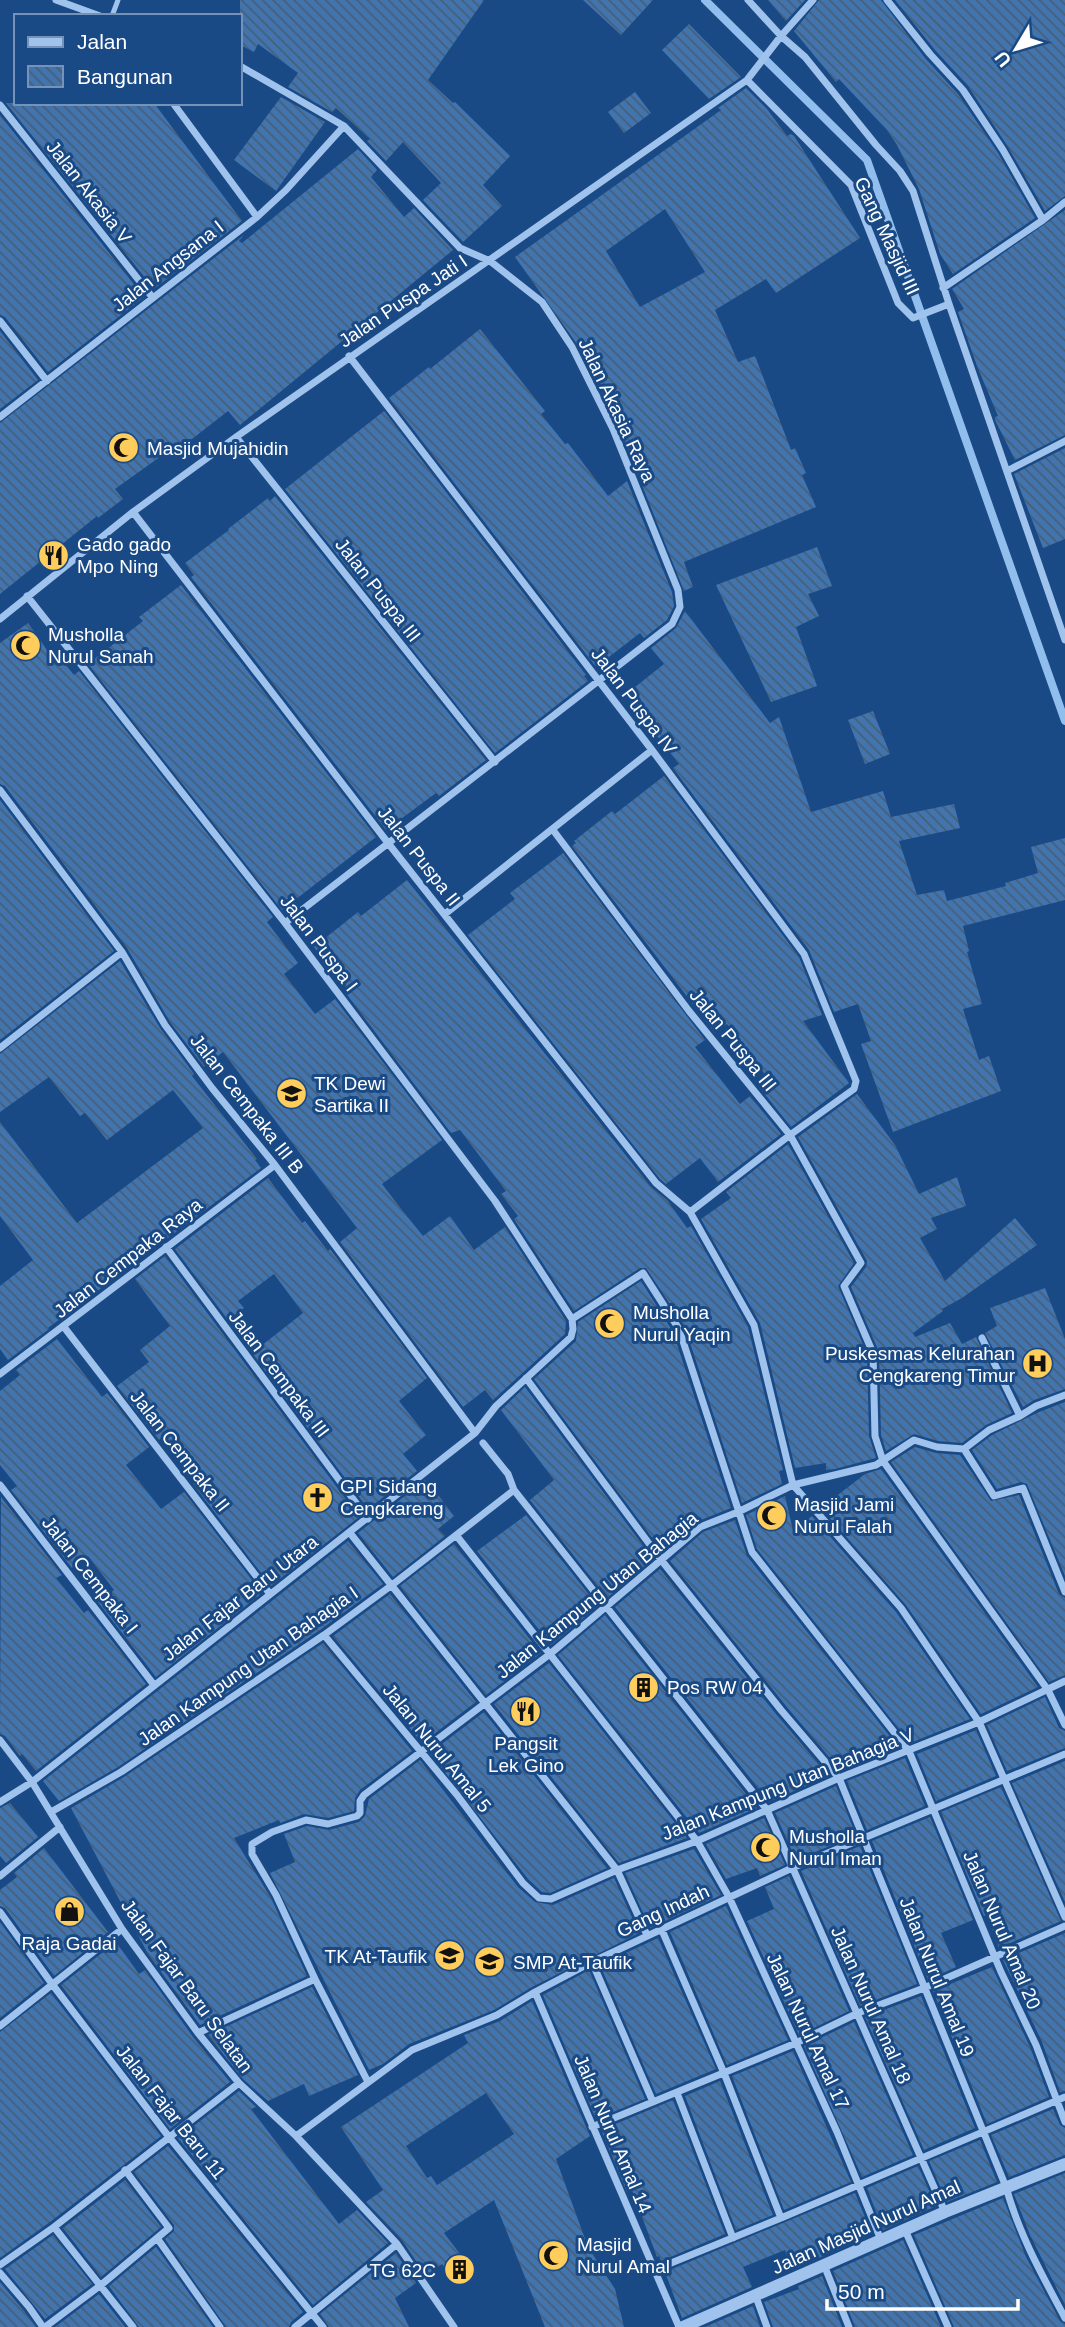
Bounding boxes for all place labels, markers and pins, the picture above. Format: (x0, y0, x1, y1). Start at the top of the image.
mosque icon: Masjid Mujahidin (107, 431, 141, 465)
place label: Masjid Mujahidin (147, 438, 289, 459)
place label: Gado gado Mpo Ning (77, 534, 171, 577)
restaurant icon: Gado gado Mpo Ning (37, 538, 71, 572)
place label: Musholla Nurul Sanah (48, 624, 154, 667)
mosque icon: Musholla Nurul Sanah (8, 628, 42, 662)
place label: TK Dewi Sartika II (314, 1073, 389, 1116)
school or university icon: TK Dewi Sartika II (274, 1077, 308, 1111)
place label: Musholla Nurul Yaqin (633, 1302, 731, 1345)
mosque icon: Musholla Nurul Yaqin (593, 1306, 627, 1340)
place label: Puskesmas Kelurahan Cengkareng Timur (825, 1343, 1016, 1386)
hospital icon: Puskesmas Kelurahan Cengkareng Timur (1021, 1347, 1055, 1381)
place label: GPI Sidang Cengkareng (340, 1476, 444, 1519)
church icon: GPI Sidang Cengkareng (300, 1480, 334, 1514)
place label: Masjid Jami Nurul Falah (794, 1494, 894, 1537)
mosque icon: Masjid Jami Nurul Falah (754, 1498, 788, 1532)
building icon: Pos RW 04 (627, 1670, 661, 1704)
place label: Pos RW 04 (667, 1677, 763, 1698)
restaurant icon: Pangsit Lek Gino (509, 1695, 543, 1729)
place label: Pangsit Lek Gino (488, 1733, 564, 1776)
place label: Musholla Nurul Iman (789, 1826, 882, 1869)
mosque icon: Musholla Nurul Iman (749, 1830, 783, 1864)
shop icon: Raja Gadai (52, 1895, 86, 1929)
place label: Raja Gadai (21, 1933, 117, 1954)
school or university icon: TK At-Taufik (433, 1939, 467, 1973)
school or university icon: SMP At-Taufik (473, 1945, 507, 1979)
place label: TK At-Taufik (325, 1946, 428, 1967)
place label: SMP At-Taufik (513, 1952, 632, 1973)
place label: Masjid Nurul Amal (577, 2234, 670, 2277)
mosque icon: Masjid Nurul Amal (537, 2238, 571, 2272)
building icon: TG 62C (442, 2253, 476, 2287)
place label: TG 62C (369, 2260, 436, 2281)

